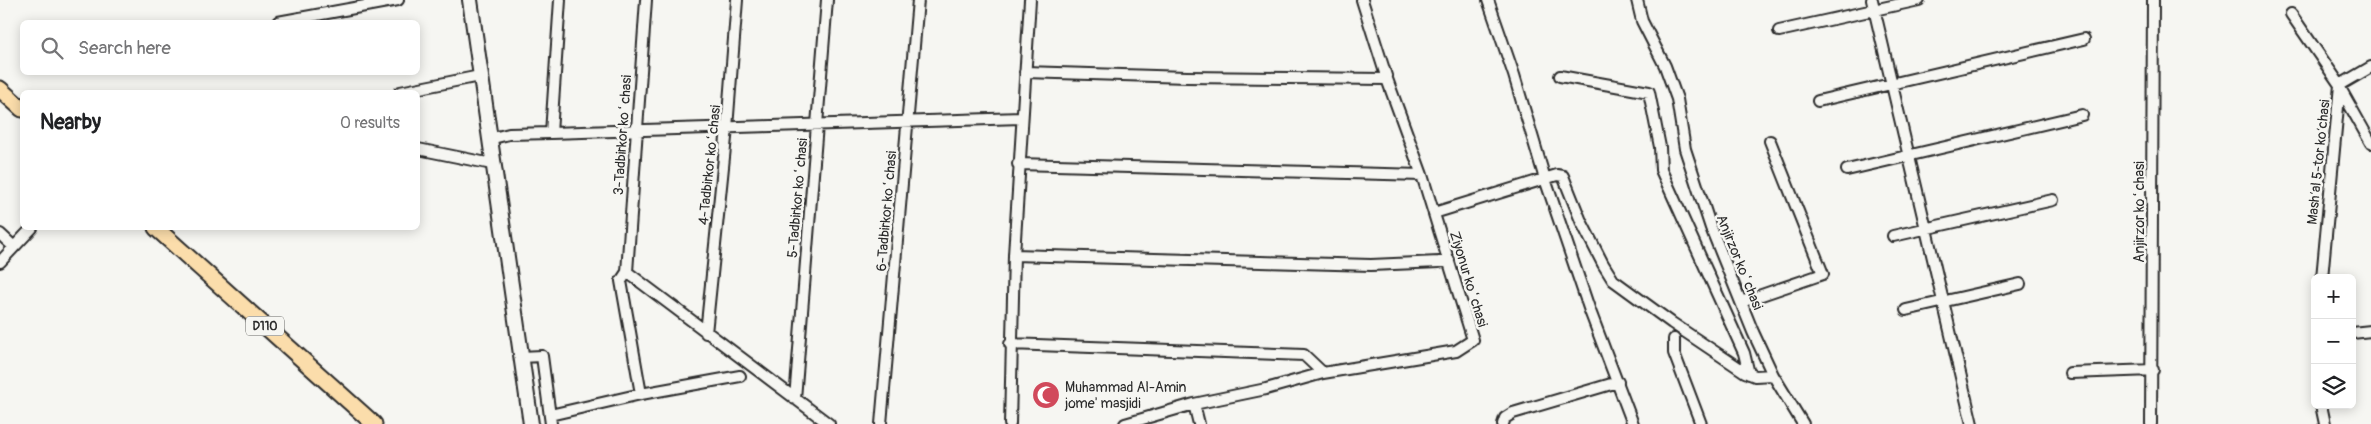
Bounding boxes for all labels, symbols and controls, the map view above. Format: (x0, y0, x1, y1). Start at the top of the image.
search box (20, 20, 420, 75)
icon: search (38, 34, 66, 62)
text: Search here (78, 36, 171, 60)
street label: 3-Tadbirkor koʻchasi (610, 74, 635, 196)
street label: Mashʼal 5-tor koʼchasi (2303, 98, 2334, 226)
street label: 4-Tadbirkor koʻchasi (695, 104, 724, 226)
text: Nearby (40, 109, 101, 136)
text: 0 results (340, 113, 400, 133)
street label: 5-Tadbirkor koʻchasi (784, 137, 811, 259)
street label: 6-Tadbirkor koʻchasi (873, 150, 900, 272)
street label: Anjirzor koʻchasi (2131, 161, 2148, 263)
street label: Anjirzor koʻchasi (1713, 212, 1767, 313)
street label: Ziyonur koʻchasi (1446, 229, 1491, 329)
map controls (2311, 274, 2356, 409)
button: + (2311, 274, 2356, 319)
road number: D110 (246, 316, 284, 336)
button: − (2311, 319, 2356, 364)
button: layers (2311, 364, 2356, 409)
place label: Muhammad Al-Amin jome' masjidi (1064, 379, 1186, 412)
mosque icon: Muhammad Al-Amin jome' masjidi (1031, 380, 1061, 410)

